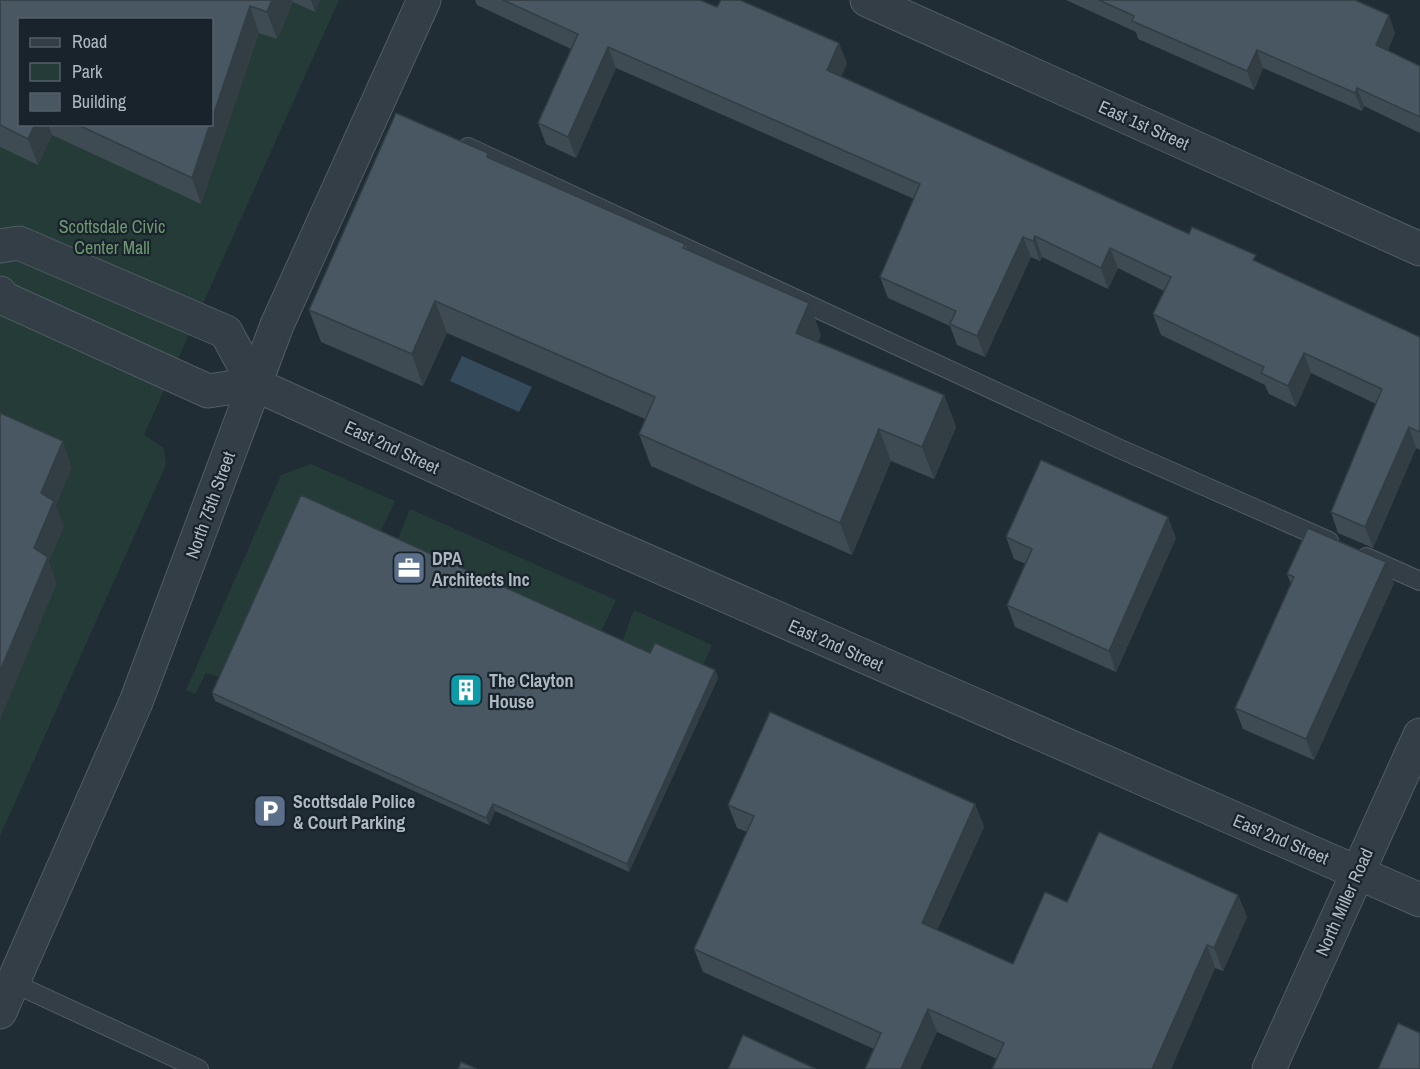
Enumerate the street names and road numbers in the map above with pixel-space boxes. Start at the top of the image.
street label: East 1st Street [1095,94,1193,156]
street label: East 2nd Street [341,414,443,480]
street label: North 75th Street [179,448,241,562]
street label: East 2nd Street [784,613,888,677]
street label: East 2nd Street [1229,808,1333,870]
street label: North Miller Road [1309,844,1379,960]

